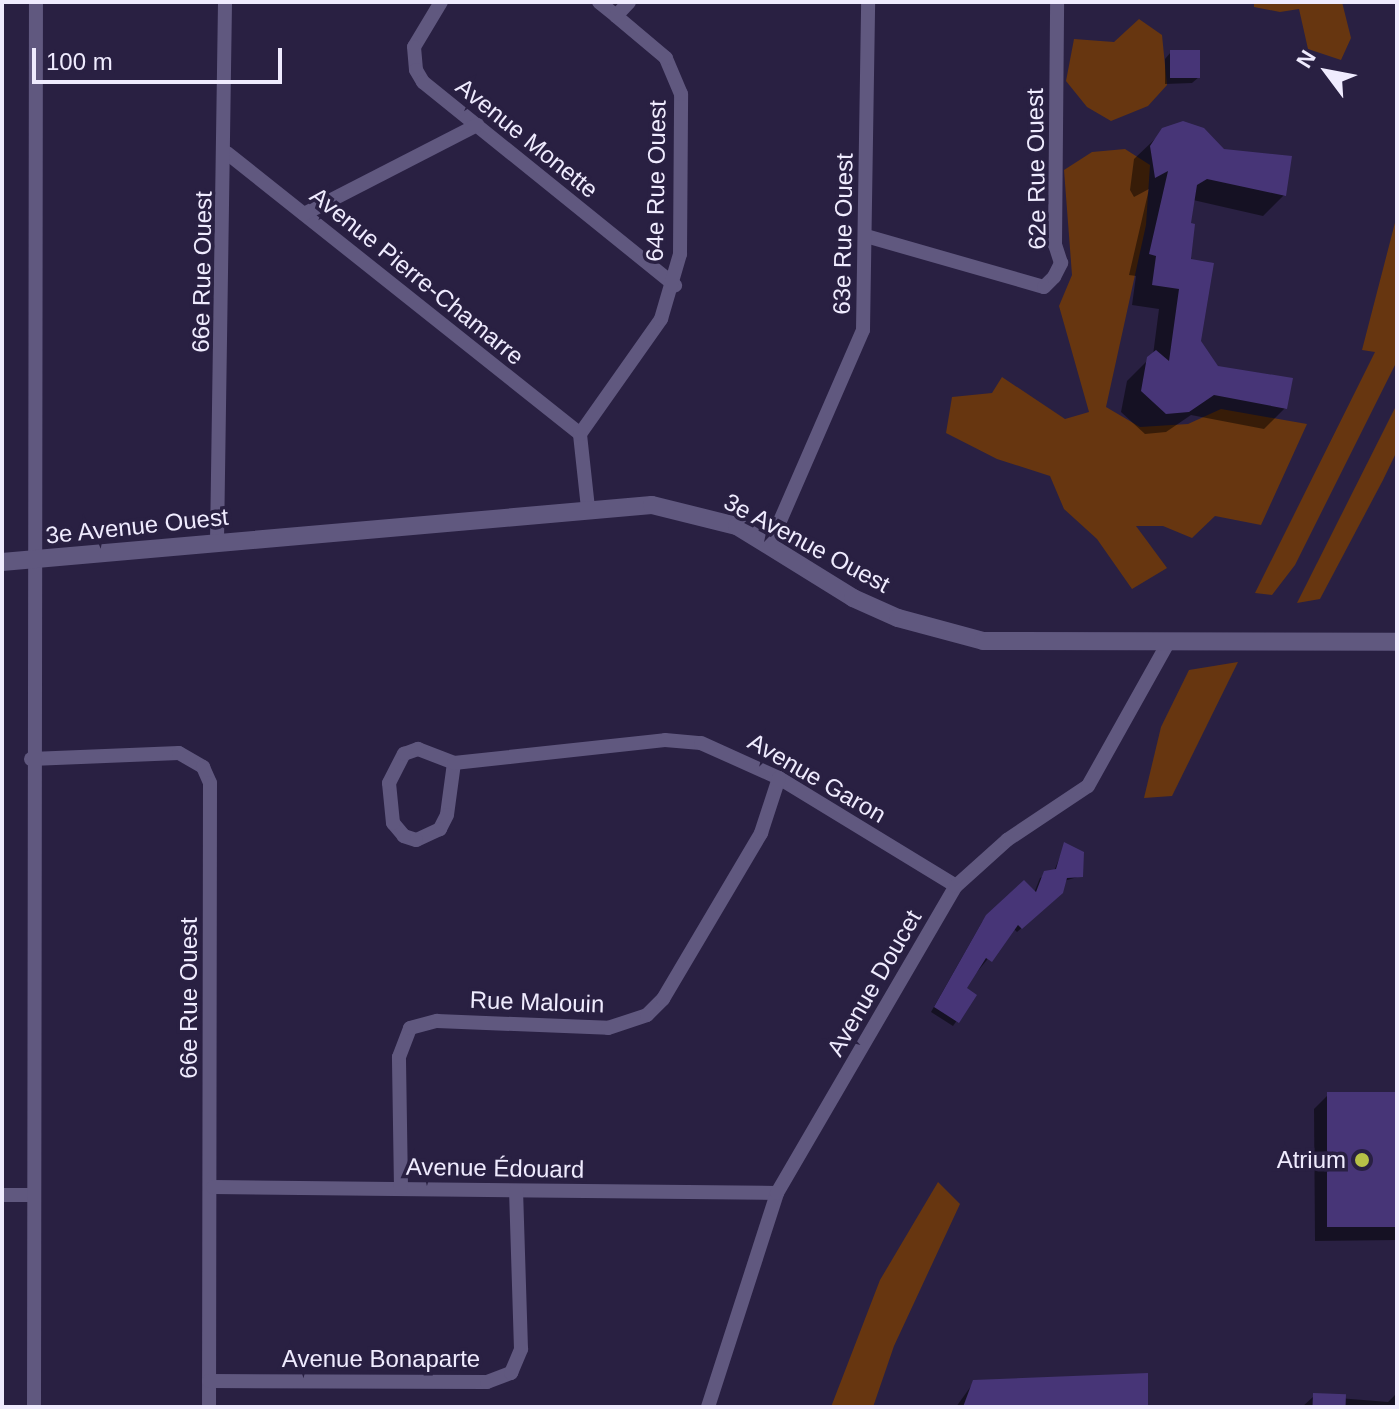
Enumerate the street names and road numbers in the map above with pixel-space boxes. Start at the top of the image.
street label: Avenue Monette [450,72,604,204]
street label: 62e Rue Ouest [1020,88,1052,250]
street label: 64e Rue Ouest [640,100,672,262]
street label: 63e Rue Ouest [827,153,859,315]
street label: Avenue Pierre-Chamarre [304,181,530,371]
street label: 66e Rue Ouest [186,191,218,353]
street label: 3e Avenue Ouest [719,487,895,599]
street label: 3e Avenue Ouest [43,502,231,550]
street label: Avenue Garon [743,727,891,829]
street label: Avenue Doucet [821,905,927,1061]
street label: 66e Rue Ouest [175,917,203,1079]
street label: Rue Malouin [469,985,605,1019]
street label: Avenue Édouard [406,1152,584,1184]
street label: Avenue Bonaparte [282,1345,480,1373]

